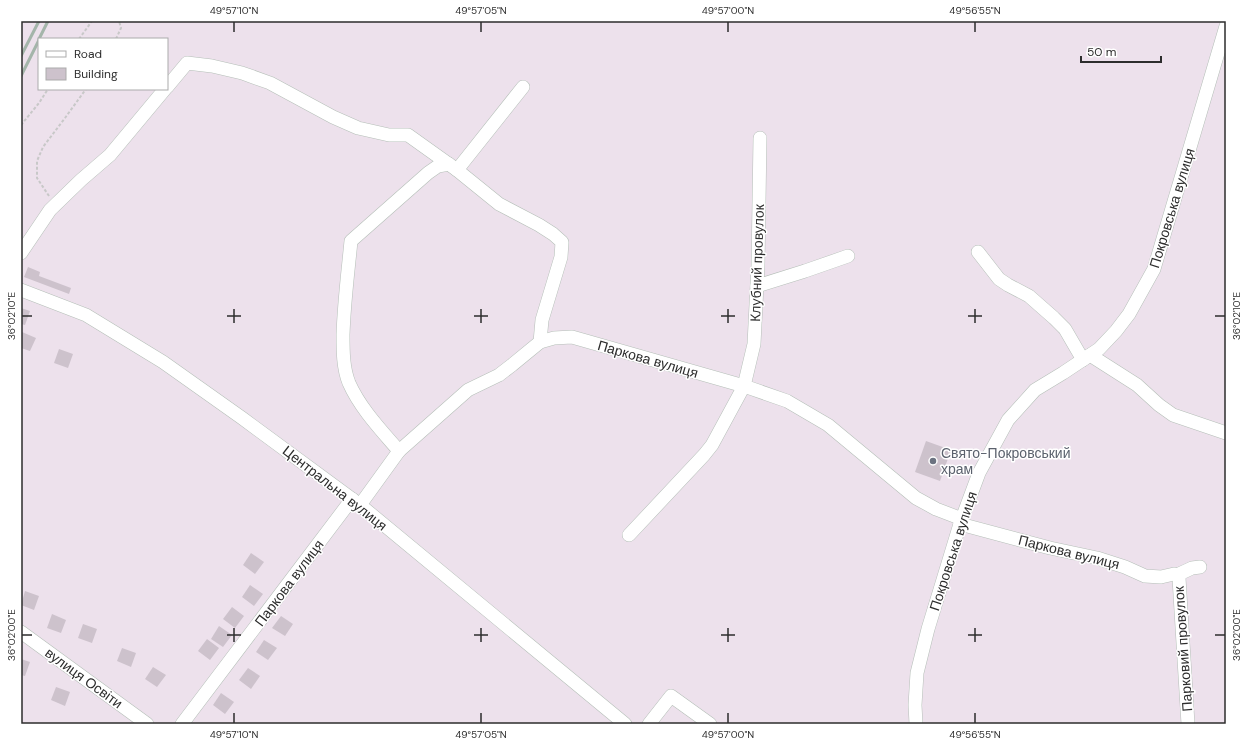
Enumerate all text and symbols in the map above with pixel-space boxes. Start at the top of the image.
text: 49°57'10"N [210,4,258,17]
text: 49°57'05"N [455,4,507,17]
text: 49°57'00"N [702,4,754,17]
text: 49°56'55"N [949,4,1001,17]
legend [38,38,168,90]
scale bar [1081,38,1161,64]
text: 50 m [1087,44,1116,60]
text: Road [74,46,102,62]
text: Building [74,66,118,82]
street label: Покровська вулиця [1145,146,1199,270]
street label: Клубний провулок [746,203,768,322]
text: 36°02'10"E [5,292,18,340]
text: 36°02'10"E [1230,292,1243,340]
street label: Паркова вулиця [596,336,700,382]
street label: Центральна вулиця [279,442,391,534]
place label: Свято-Покровський храм [941,444,1070,478]
marker: Свято-Покровський храм [928,456,938,466]
street label: Покровська вулиця [925,489,981,613]
street label: Паркова вулиця [1016,531,1122,573]
street label: Паркова вулиця [251,536,327,630]
street label: Парковий провулок [1170,585,1196,712]
text: 36°02'00"E [5,609,18,661]
text: 36°02'00"E [1230,609,1243,661]
street label: вулиця Освіти [42,644,126,712]
text: 49°57'10"N [210,728,258,741]
text: 49°57'05"N [455,728,507,741]
text: 49°57'00"N [702,728,754,741]
text: 49°56'55"N [949,728,1001,741]

